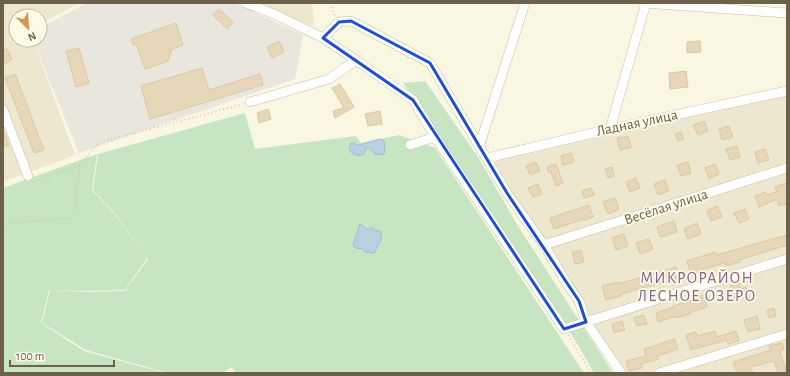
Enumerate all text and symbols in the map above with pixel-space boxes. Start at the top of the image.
north arrow [8,8,48,48]
text: N [26,30,38,43]
street label: Ладная улица [595,107,679,139]
street label: Весёлая улица [622,186,710,228]
district label: МИКРОРАЙОН ЛЕСНОЕ ОЗЕРО [638,269,756,304]
scale bar [10,342,114,368]
text: 100 m [16,350,44,362]

